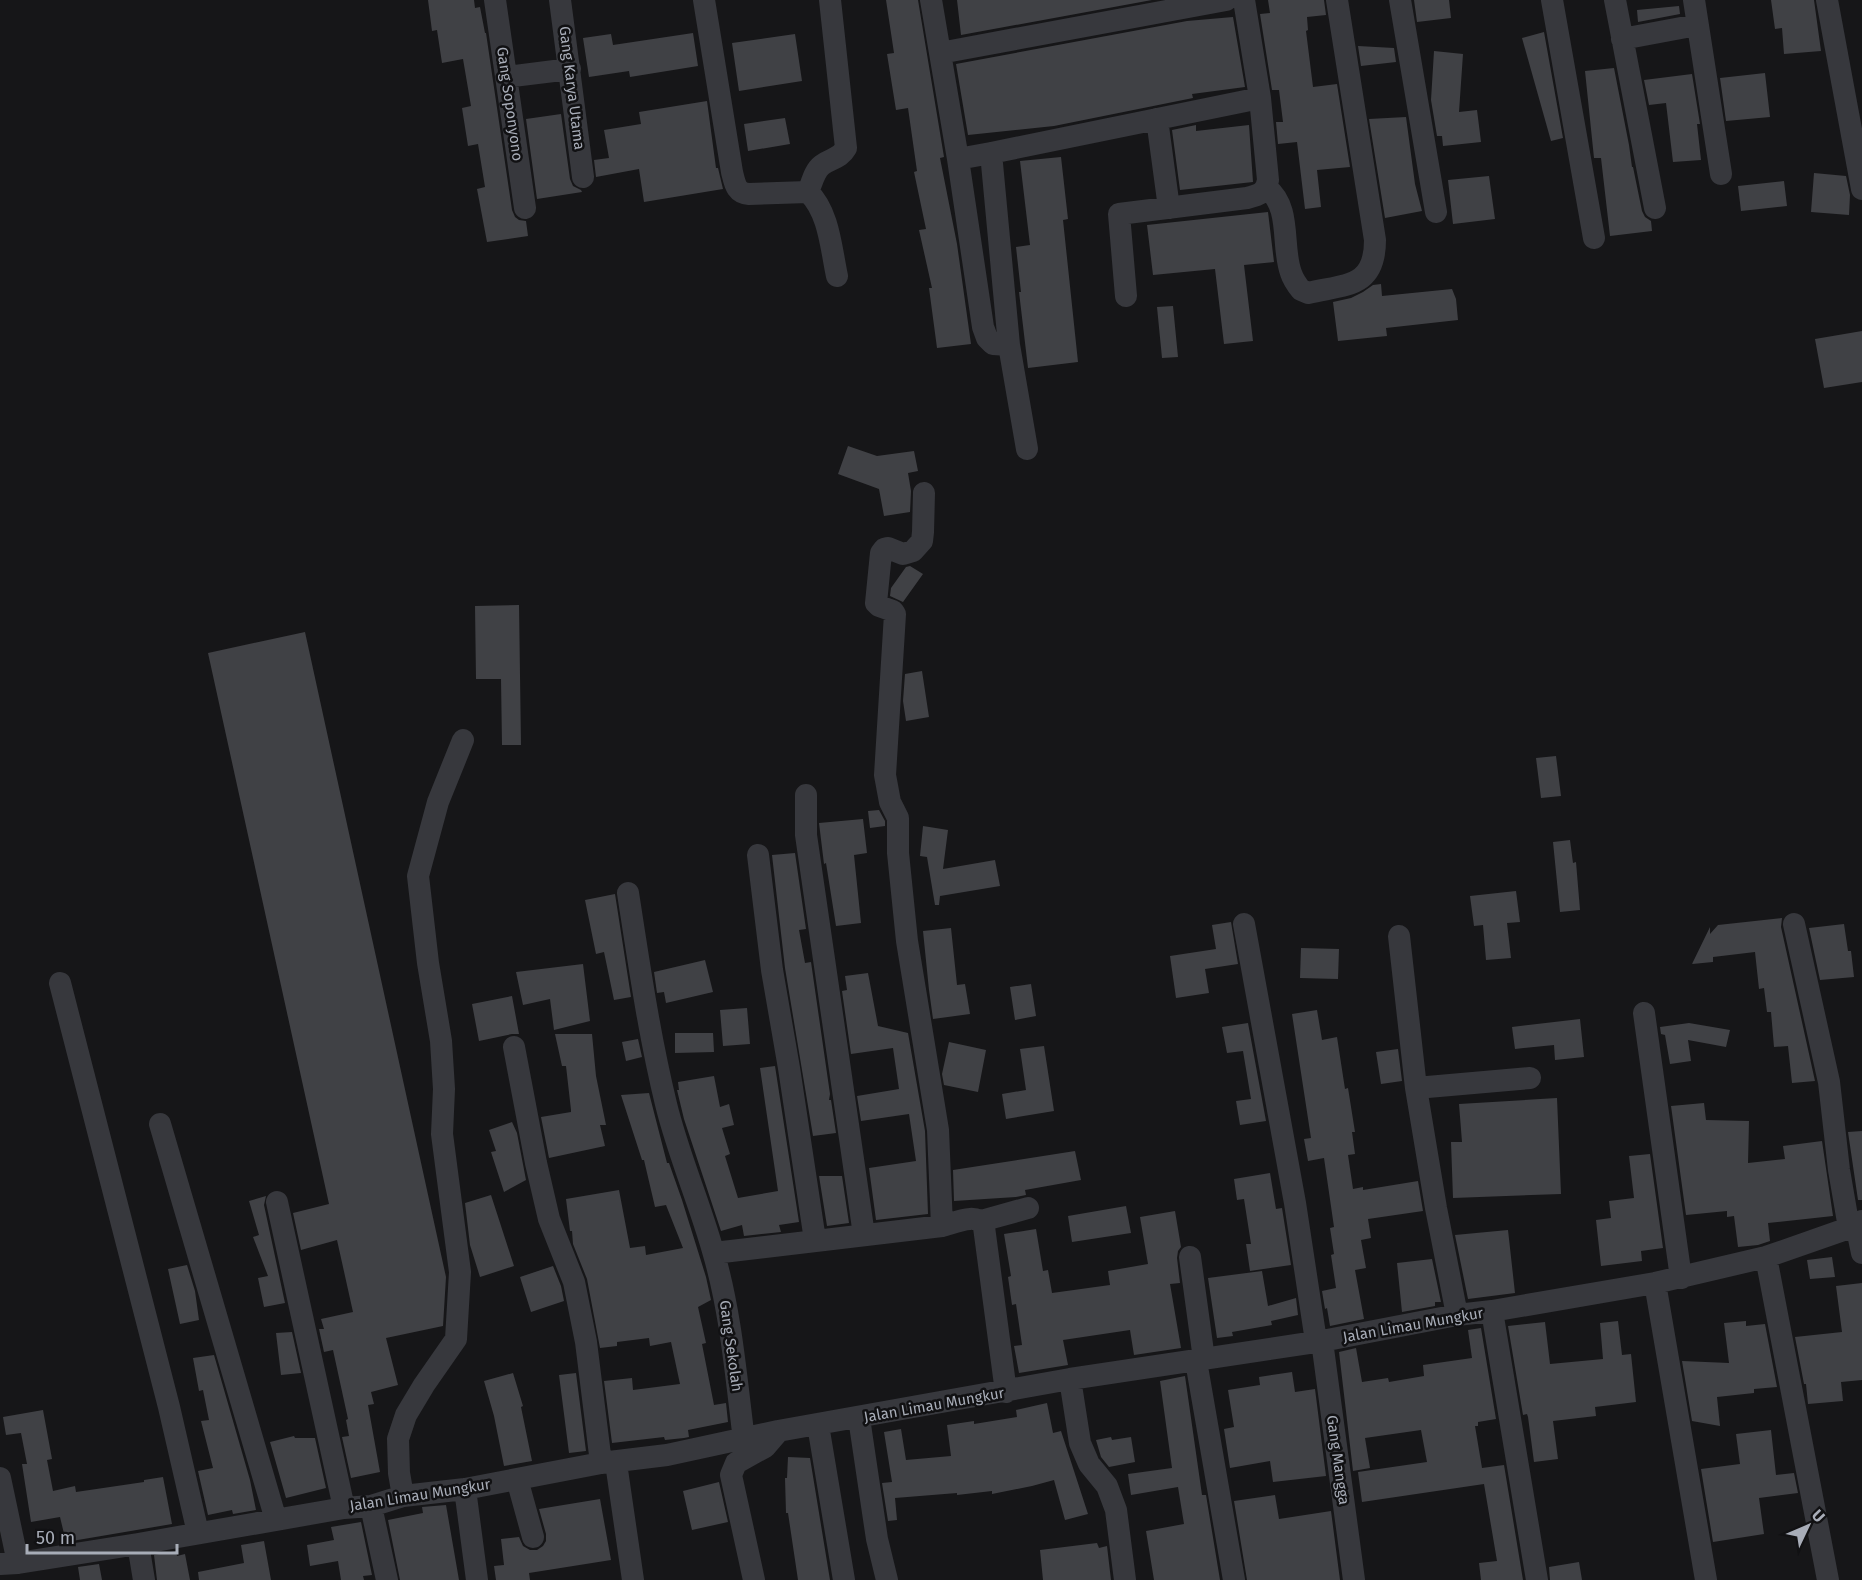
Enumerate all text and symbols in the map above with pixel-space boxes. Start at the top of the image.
street label: Gang Karya Utama [555,25,589,151]
street label: Gang Soponyono [493,46,527,162]
street label: Gang Sekolah [716,1299,746,1393]
street label: Jalan Limau Mungkur [1341,1304,1485,1346]
street label: Jalan Limau Mungkur [862,1384,1006,1426]
street label: Gang Mangga [1323,1414,1353,1506]
street label: Jalan Limau Mungkur [348,1475,492,1515]
north arrow [1778,1496,1838,1556]
text: U [1808,1506,1829,1526]
scale bar [27,1517,177,1555]
text: 50 m [36,1527,75,1549]

